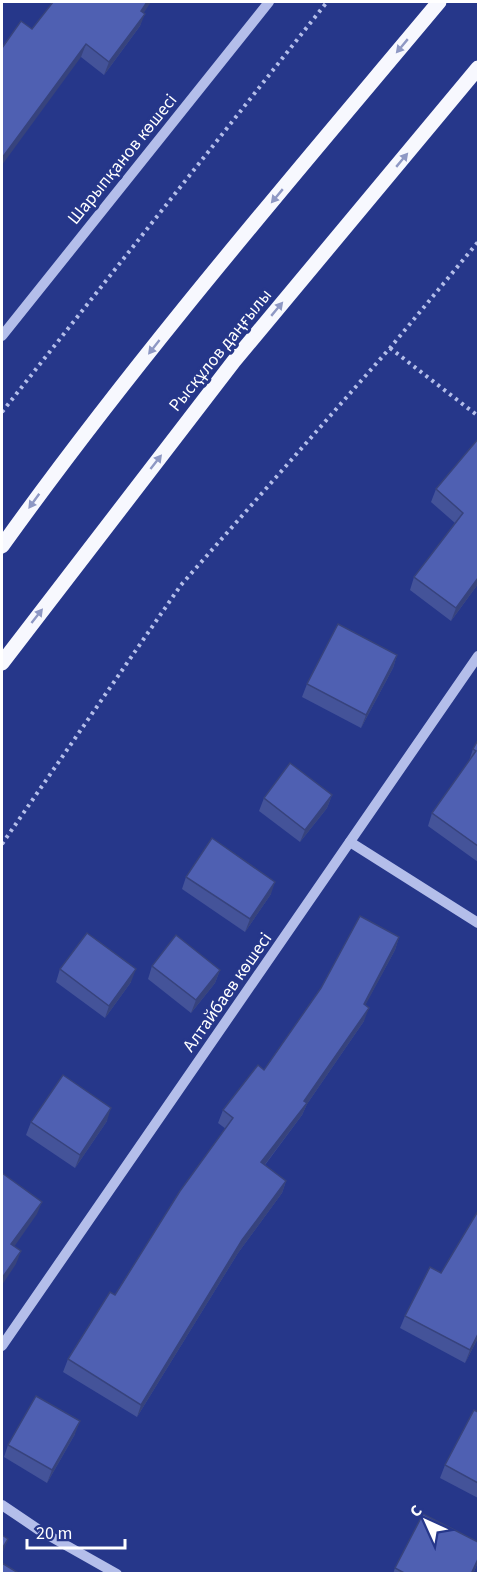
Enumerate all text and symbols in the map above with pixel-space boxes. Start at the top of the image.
one-way arrow [396,38,409,53]
street label: Шарыпқанов көшесі [62,89,183,230]
one-way arrow [395,153,408,168]
one-way arrow [271,188,284,203]
street label: Рысқұлов даңғылы [163,284,278,417]
one-way arrow [270,302,283,317]
one-way arrow [147,339,160,355]
one-way arrow [149,454,162,470]
one-way arrow [28,492,40,508]
one-way arrow [30,609,42,624]
street label: Алтайбаев көшесі [177,928,278,1057]
north arrow [396,1491,456,1551]
text: С [405,1500,427,1522]
scale bar [27,1512,124,1550]
text: 20 m [36,1521,72,1546]

